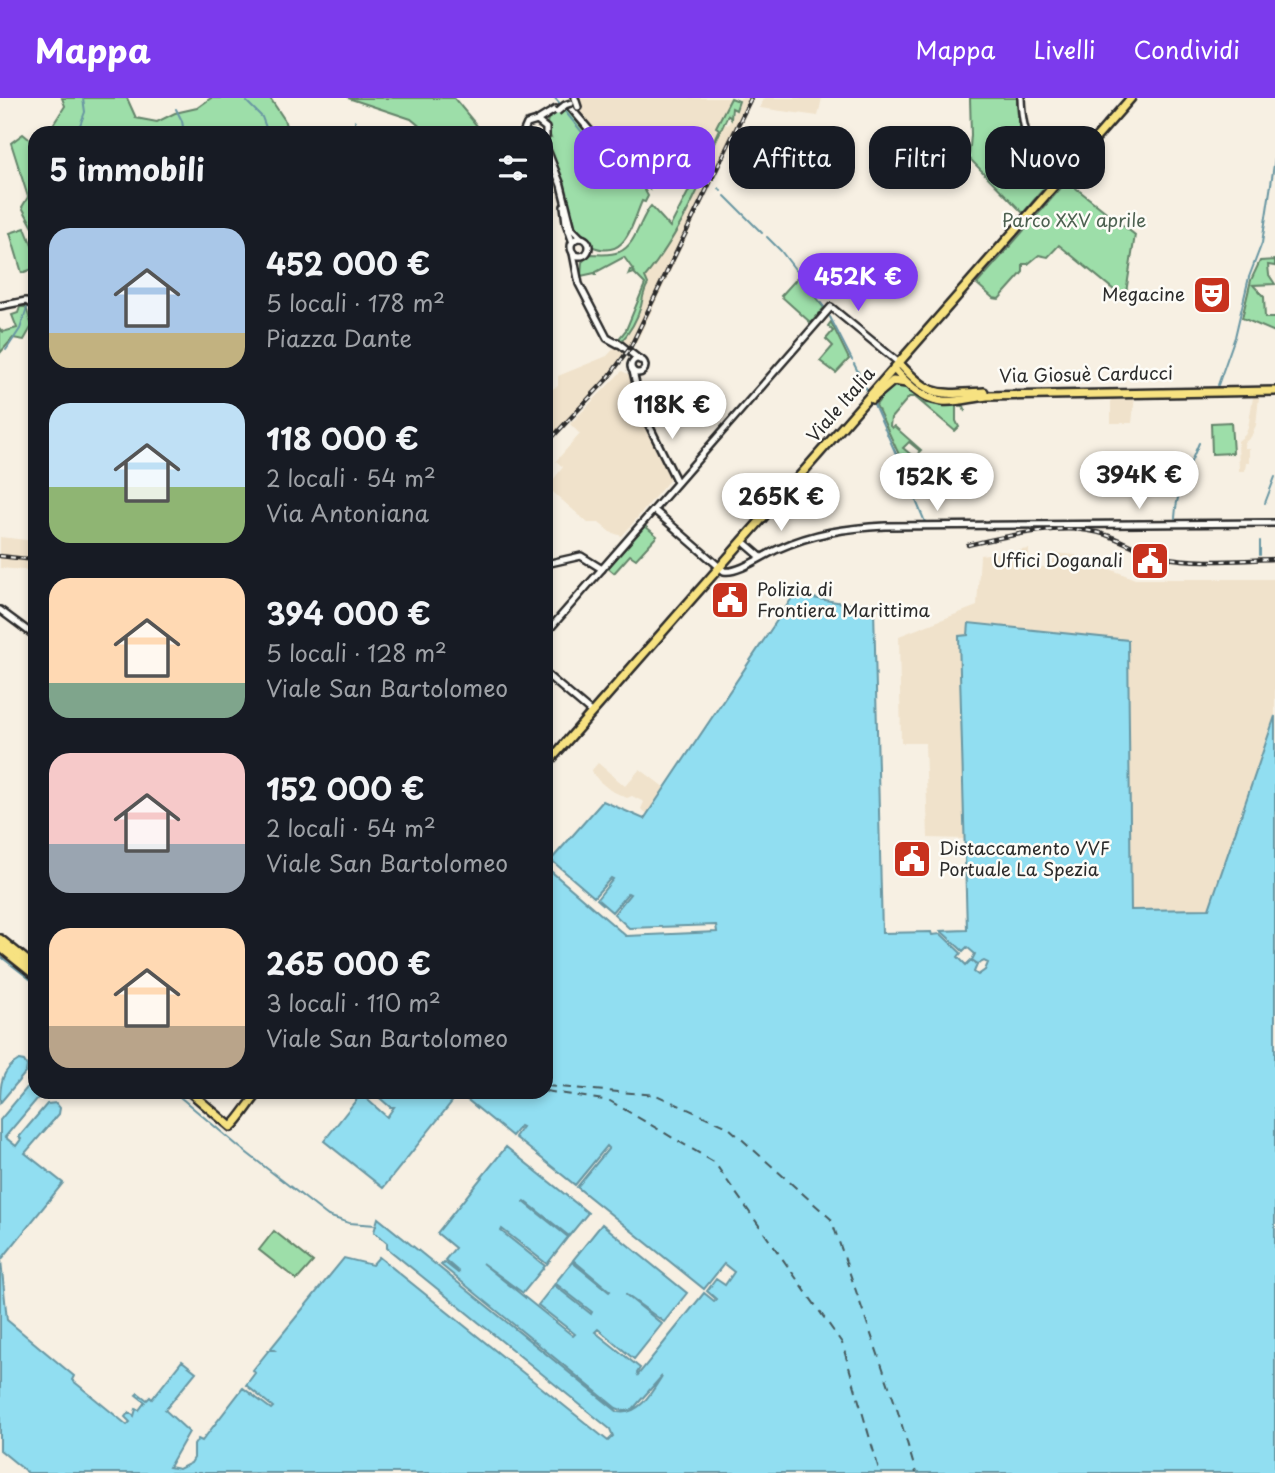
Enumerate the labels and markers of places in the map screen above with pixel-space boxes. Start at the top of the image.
pin: 452K € [801,254,915,313]
theatre icon: Megacine [1191,274,1233,316]
place label: Megacine [1102,280,1185,307]
pin: 118K € [615,382,729,441]
pin: 394K € [1082,452,1196,511]
pin: 152K € [880,454,994,513]
pin: 265K € [724,474,838,533]
public building icon: Uffici Doganali [1129,540,1171,582]
place label: Uffici Doganali [992,546,1123,573]
place label: Polizia di Frontiera Marittima [757,575,931,623]
public building icon: Polizia di Frontiera Marittima [709,579,751,621]
place label: Distaccamento VVF Portuale La Spezia [939,834,1110,882]
public building icon: Distaccamento VVF Portuale La Spezia [891,838,933,880]

